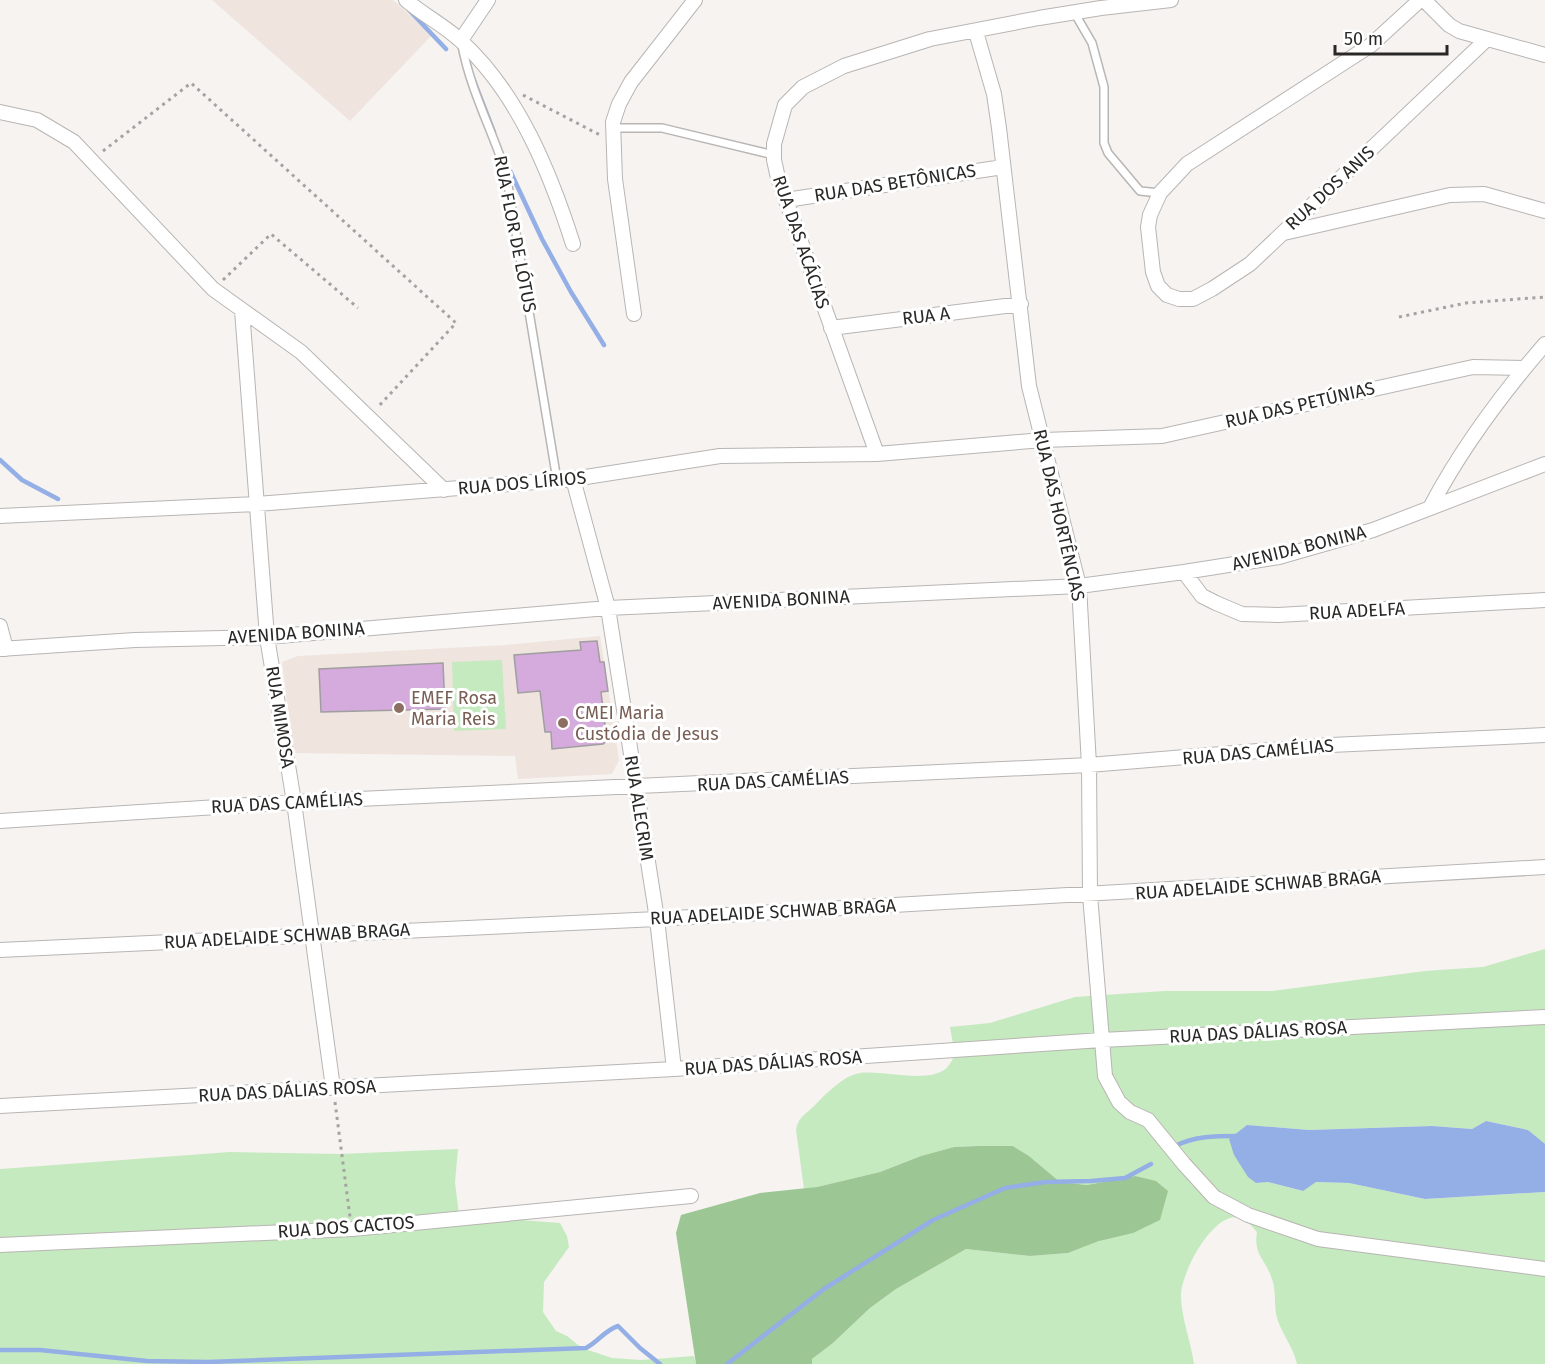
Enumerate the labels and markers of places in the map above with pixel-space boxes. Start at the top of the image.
place label: EMEF Rosa Maria Reis [411,687,497,730]
marker: EMEF Rosa Maria Reis [392,701,406,715]
place label: CMEI Maria Custódia de Jesus [575,702,719,745]
marker: CMEI Maria Custódia de Jesus [556,716,570,730]

